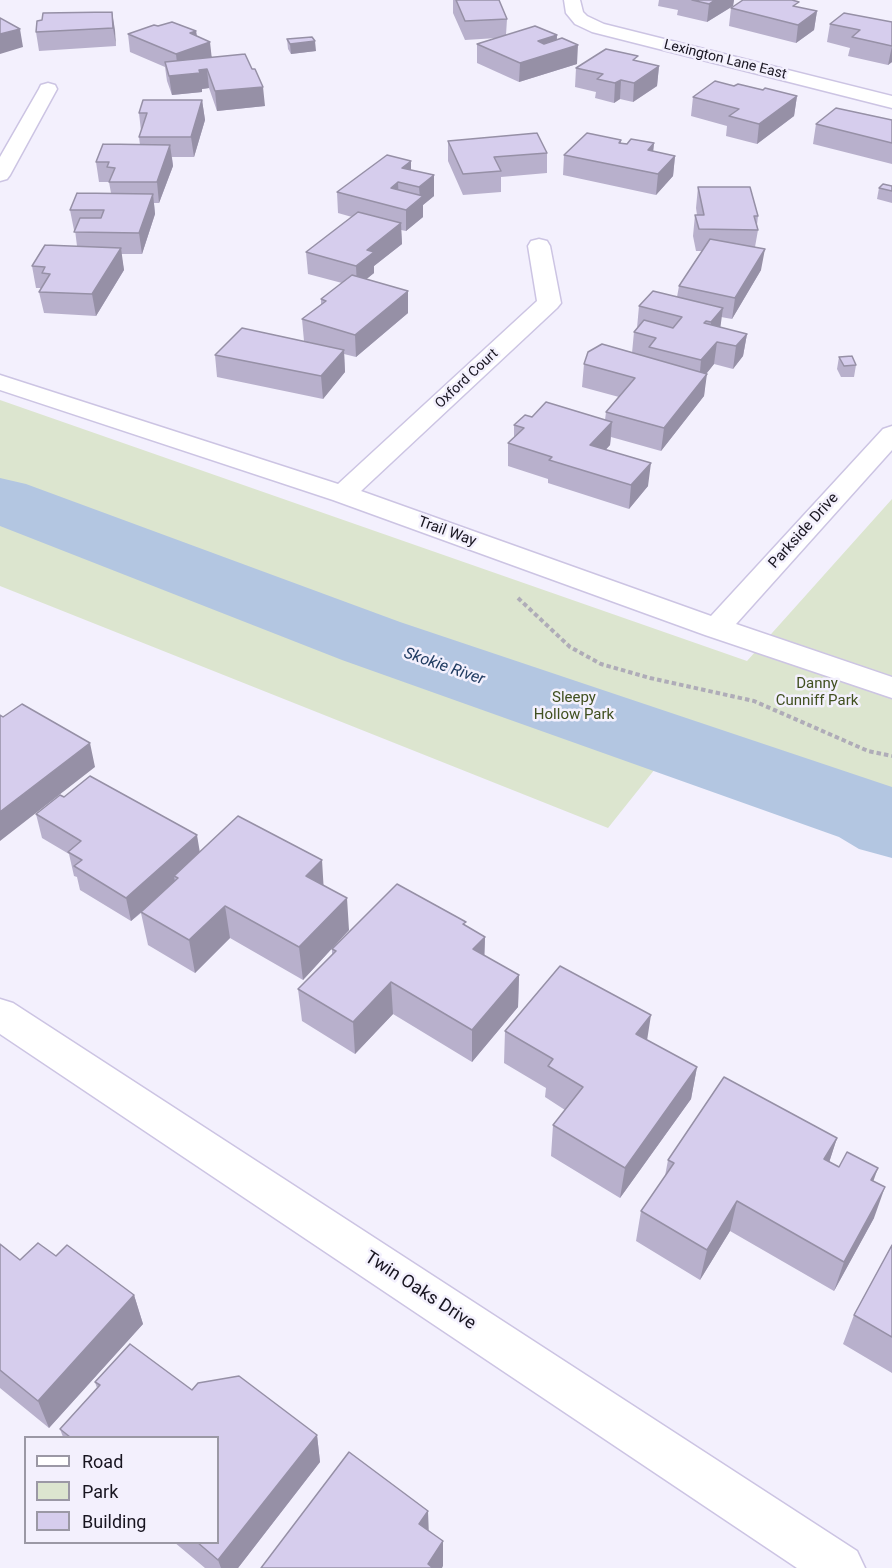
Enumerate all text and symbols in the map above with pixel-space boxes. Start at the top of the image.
street label: Lexington Lane East [662,37,788,83]
street label: Oxford Court [432,346,502,412]
street label: Parkside Drive [765,490,843,572]
street label: Trail Way [415,513,479,551]
water label: Skokie River [401,644,487,690]
park label: Danny Cunniff Park [776,675,858,710]
park label: Sleepy Hollow Park [534,689,614,724]
street label: Twin Oaks Drive [360,1247,480,1335]
legend [24,1436,219,1544]
text: Road [82,1451,123,1472]
text: Park [82,1481,118,1502]
text: Building [82,1511,146,1532]

